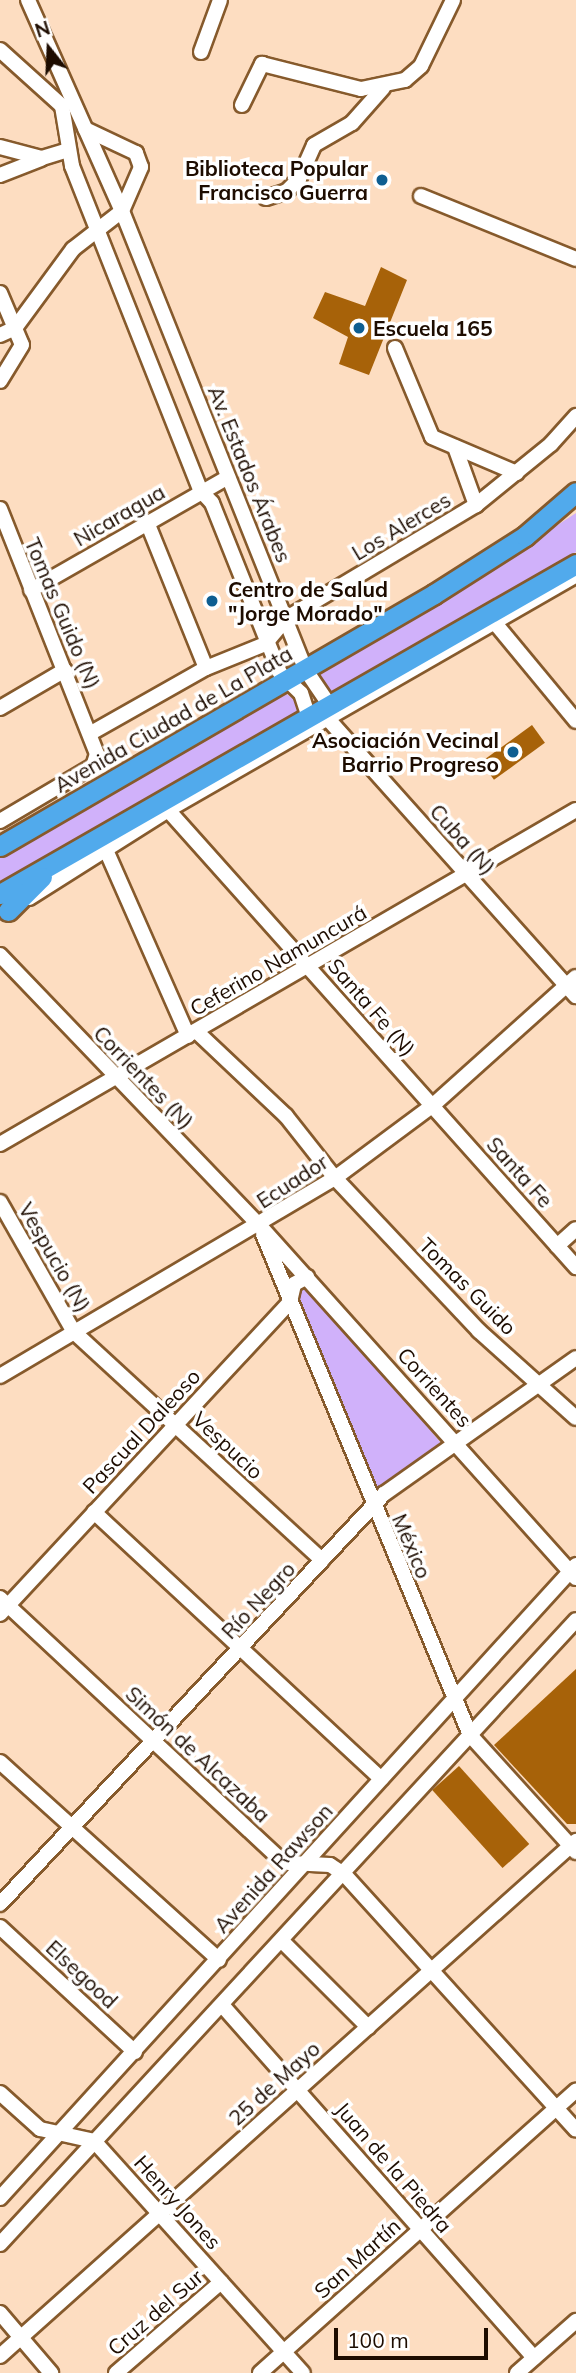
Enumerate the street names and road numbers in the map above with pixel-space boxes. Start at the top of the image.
street label: Av. Estados Árabes [203,382,297,566]
street label: Nicaragua [69,479,169,551]
street label: Los Alerces [347,487,455,565]
street label: Tomas Guido (N) [20,534,106,692]
street label: Avenida Ciudad de La Plata [50,641,296,797]
street label: Cuba (N) [425,799,501,879]
street label: Ceferino Namuncurá [185,899,371,1021]
street label: Santa Fe (N) [323,953,421,1061]
street label: Corrientes (N) [89,1020,199,1134]
street label: Santa Fe [482,1132,558,1212]
street label: Ecuador [252,1149,332,1213]
street label: Vespucio (N) [14,1198,96,1316]
street label: Tomas Guido [414,1232,522,1340]
street label: Corrientes [393,1342,477,1432]
street label: Pascual Daleoso [77,1364,205,1498]
street label: Vespucio [187,1406,269,1484]
street label: México [387,1510,437,1582]
street label: Río Negro [216,1556,300,1644]
street label: Simón de Alcazaba [121,1681,275,1827]
street label: Avenida Rawson [208,1798,338,1938]
street label: Elsegood [41,1935,123,2013]
street label: 25 de Mayo [223,2036,325,2130]
street label: Juan de la Piedra [330,2097,458,2237]
street label: Henry Jones [129,2150,227,2254]
street label: San Martín [309,2213,405,2303]
street label: Cruz del Sur [102,2264,208,2360]

